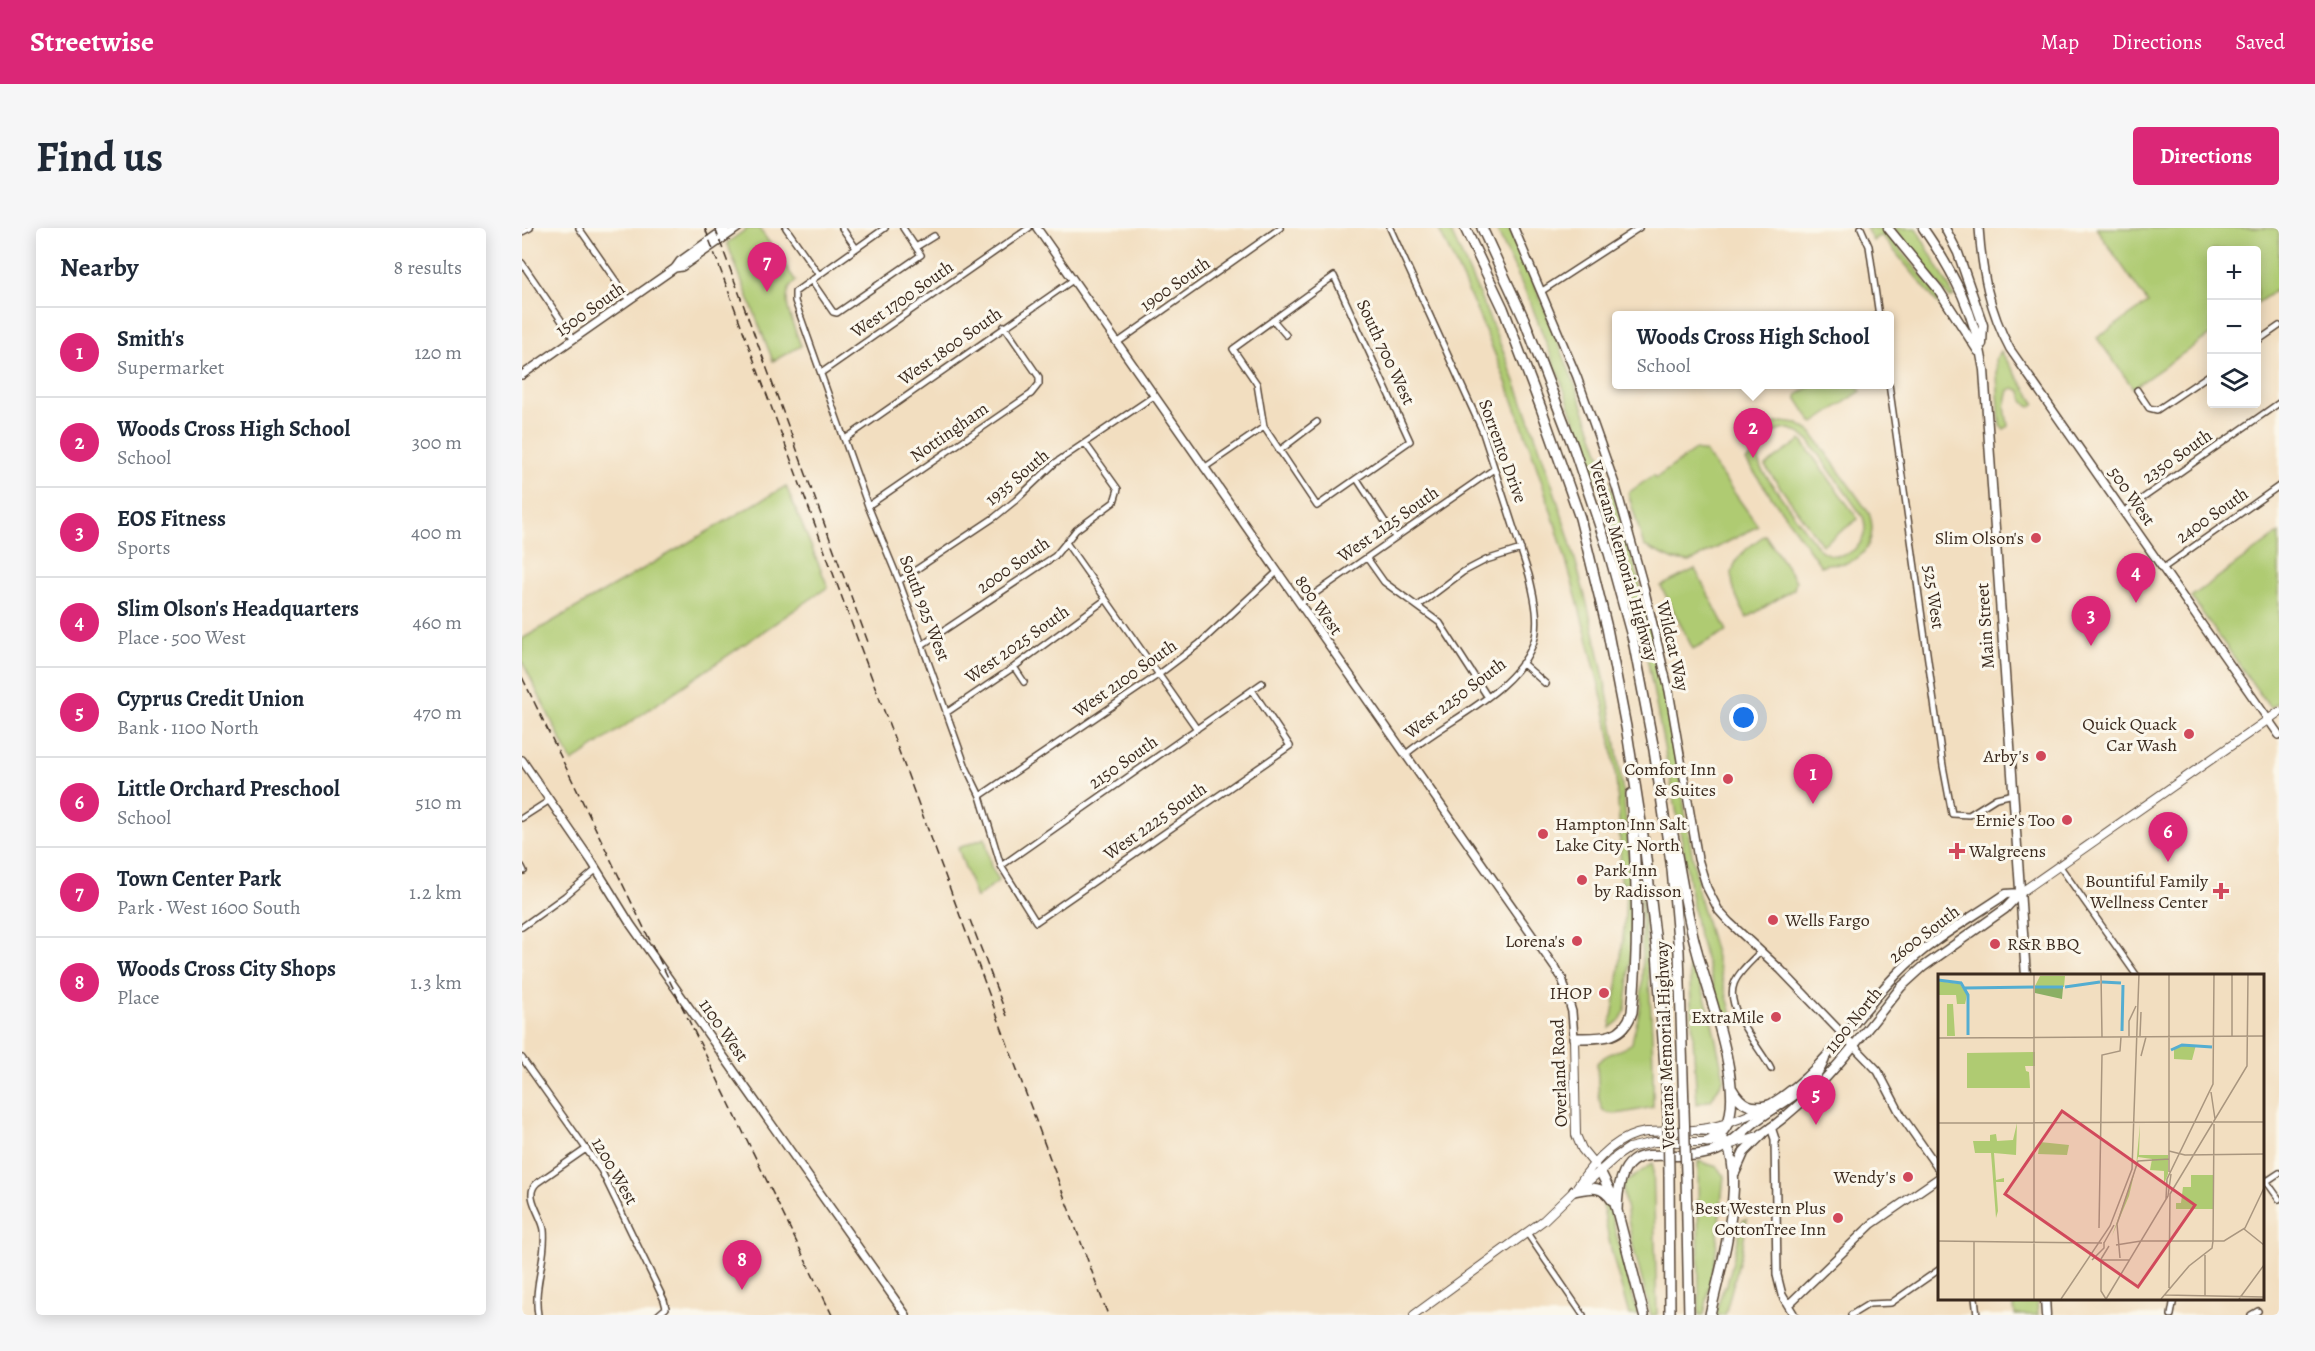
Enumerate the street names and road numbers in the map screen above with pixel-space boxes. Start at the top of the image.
street label: 1900 South [1135,251,1215,317]
street label: West 1700 South [845,254,958,344]
street label: 1500 South [550,276,630,342]
street label: South 700 West [1351,295,1421,409]
street label: West 1800 South [893,301,1007,391]
street label: Nottingham [905,396,993,468]
street label: Sorrento Drive [1473,396,1533,506]
street label: 2350 South [2137,423,2217,489]
street label: 1935 South [980,443,1054,511]
street label: Veterans Memorial Highway [1584,457,1664,665]
street label: 500 West [2103,462,2161,530]
street label: West 2125 South [1332,480,1444,568]
street label: 2400 South [2171,481,2253,549]
street label: 2000 South [972,531,1055,599]
street label: South 925 West [894,552,956,664]
street label: 525 West [1918,564,1950,631]
street label: 800 West [1290,570,1348,640]
street label: Main Street [1970,582,2000,670]
street label: Wildcat Way [1651,598,1695,694]
street label: West 2025 South [959,599,1074,689]
street label: West 2100 South [1068,633,1182,723]
street label: West 2250 South [1398,652,1511,745]
street label: 2150 South [1084,729,1163,794]
street label: West 2225 South [1098,776,1212,866]
street label: 2600 South [1884,899,1965,969]
street label: Veterans Memorial Highway [1649,940,1681,1150]
street label: 1100 North [1819,981,1887,1058]
street label: 1100 West [694,994,754,1066]
street label: Overland Road [1545,1018,1573,1128]
street label: 1200 West [586,1133,644,1209]

